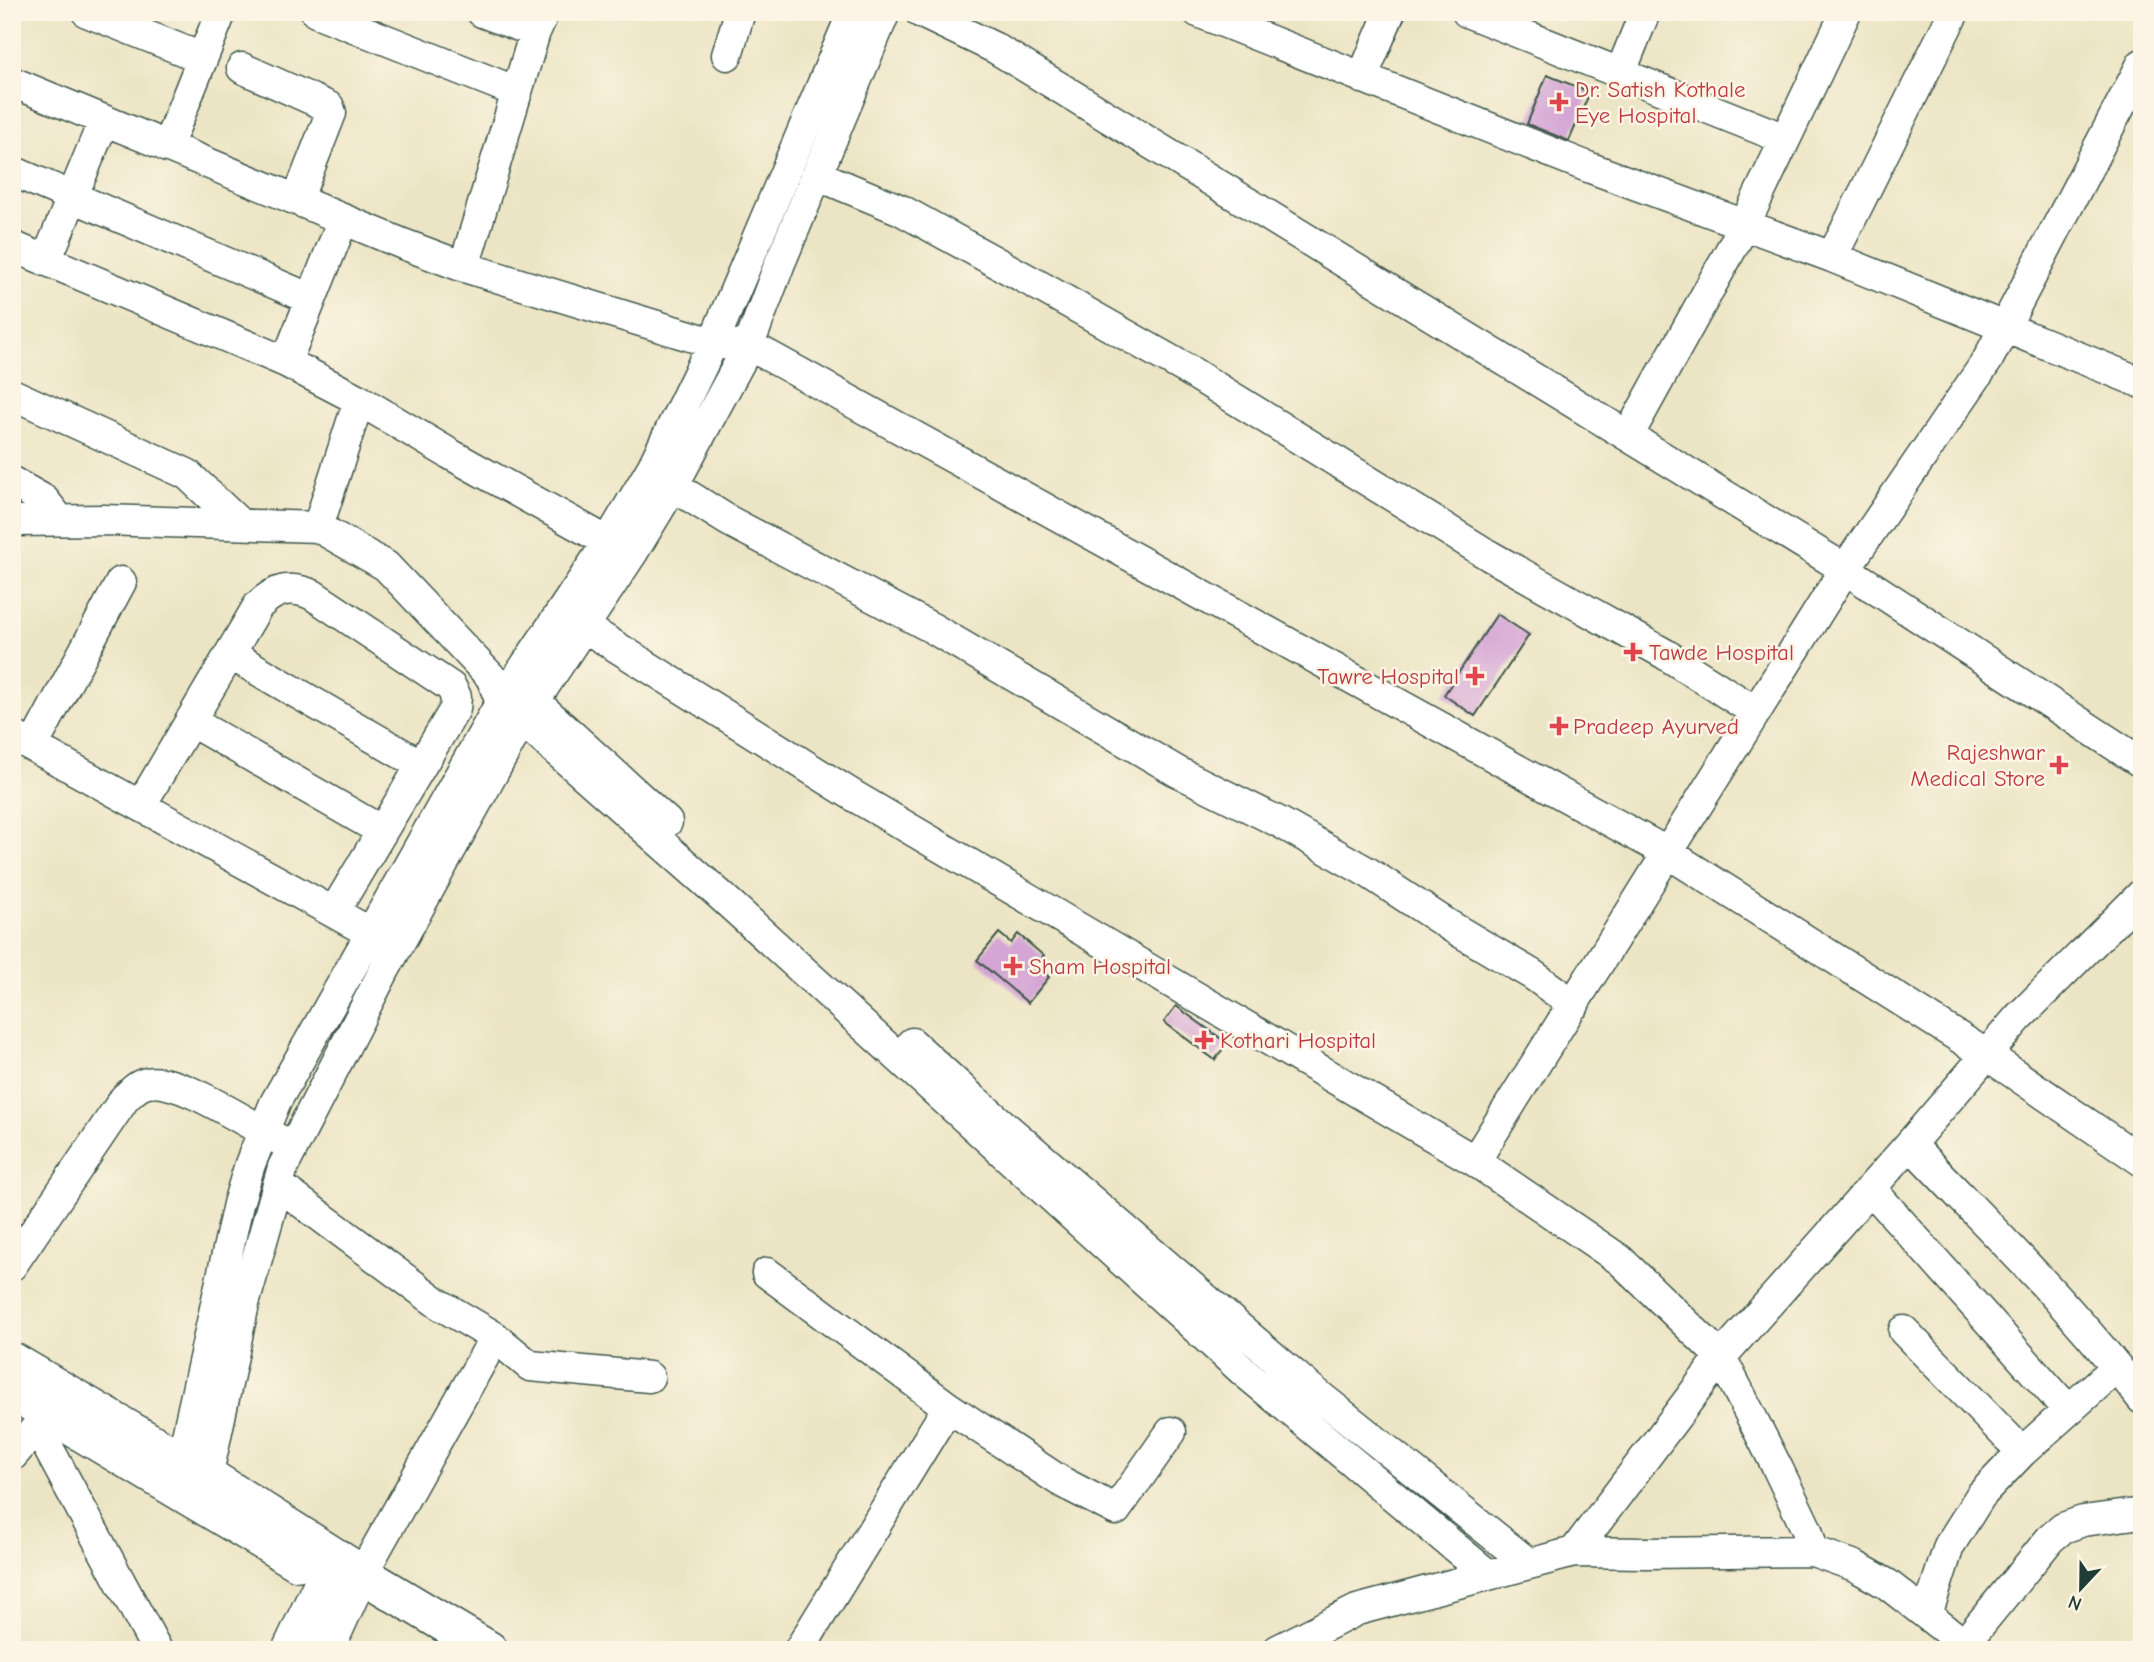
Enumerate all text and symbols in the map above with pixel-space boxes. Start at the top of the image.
place label: Dr. Satish Kothale Eye Hospital [1575,76,1746,129]
marker: Dr. Satish Kothale Eye Hospital [1549,92,1569,112]
place label: Tawde Hospital [1649,639,1794,666]
marker: Tawde Hospital [1623,642,1643,662]
place label: Tawre Hospital [1317,663,1459,690]
marker: Tawre Hospital [1465,666,1485,686]
place label: Pradeep Ayurved [1573,713,1739,740]
marker: Pradeep Ayurved [1551,718,1567,734]
place label: Rajeshwar Medical Store [1910,739,2046,792]
marker: Rajeshwar Medical Store [2051,757,2067,773]
place label: Sham Hospital [1029,953,1171,980]
marker: Sham Hospital [1003,956,1023,976]
place label: Kothari Hospital [1220,1027,1376,1054]
marker: Kothari Hospital [1194,1030,1214,1050]
north arrow [2046,1554,2116,1624]
text: N [2065,1590,2085,1615]

